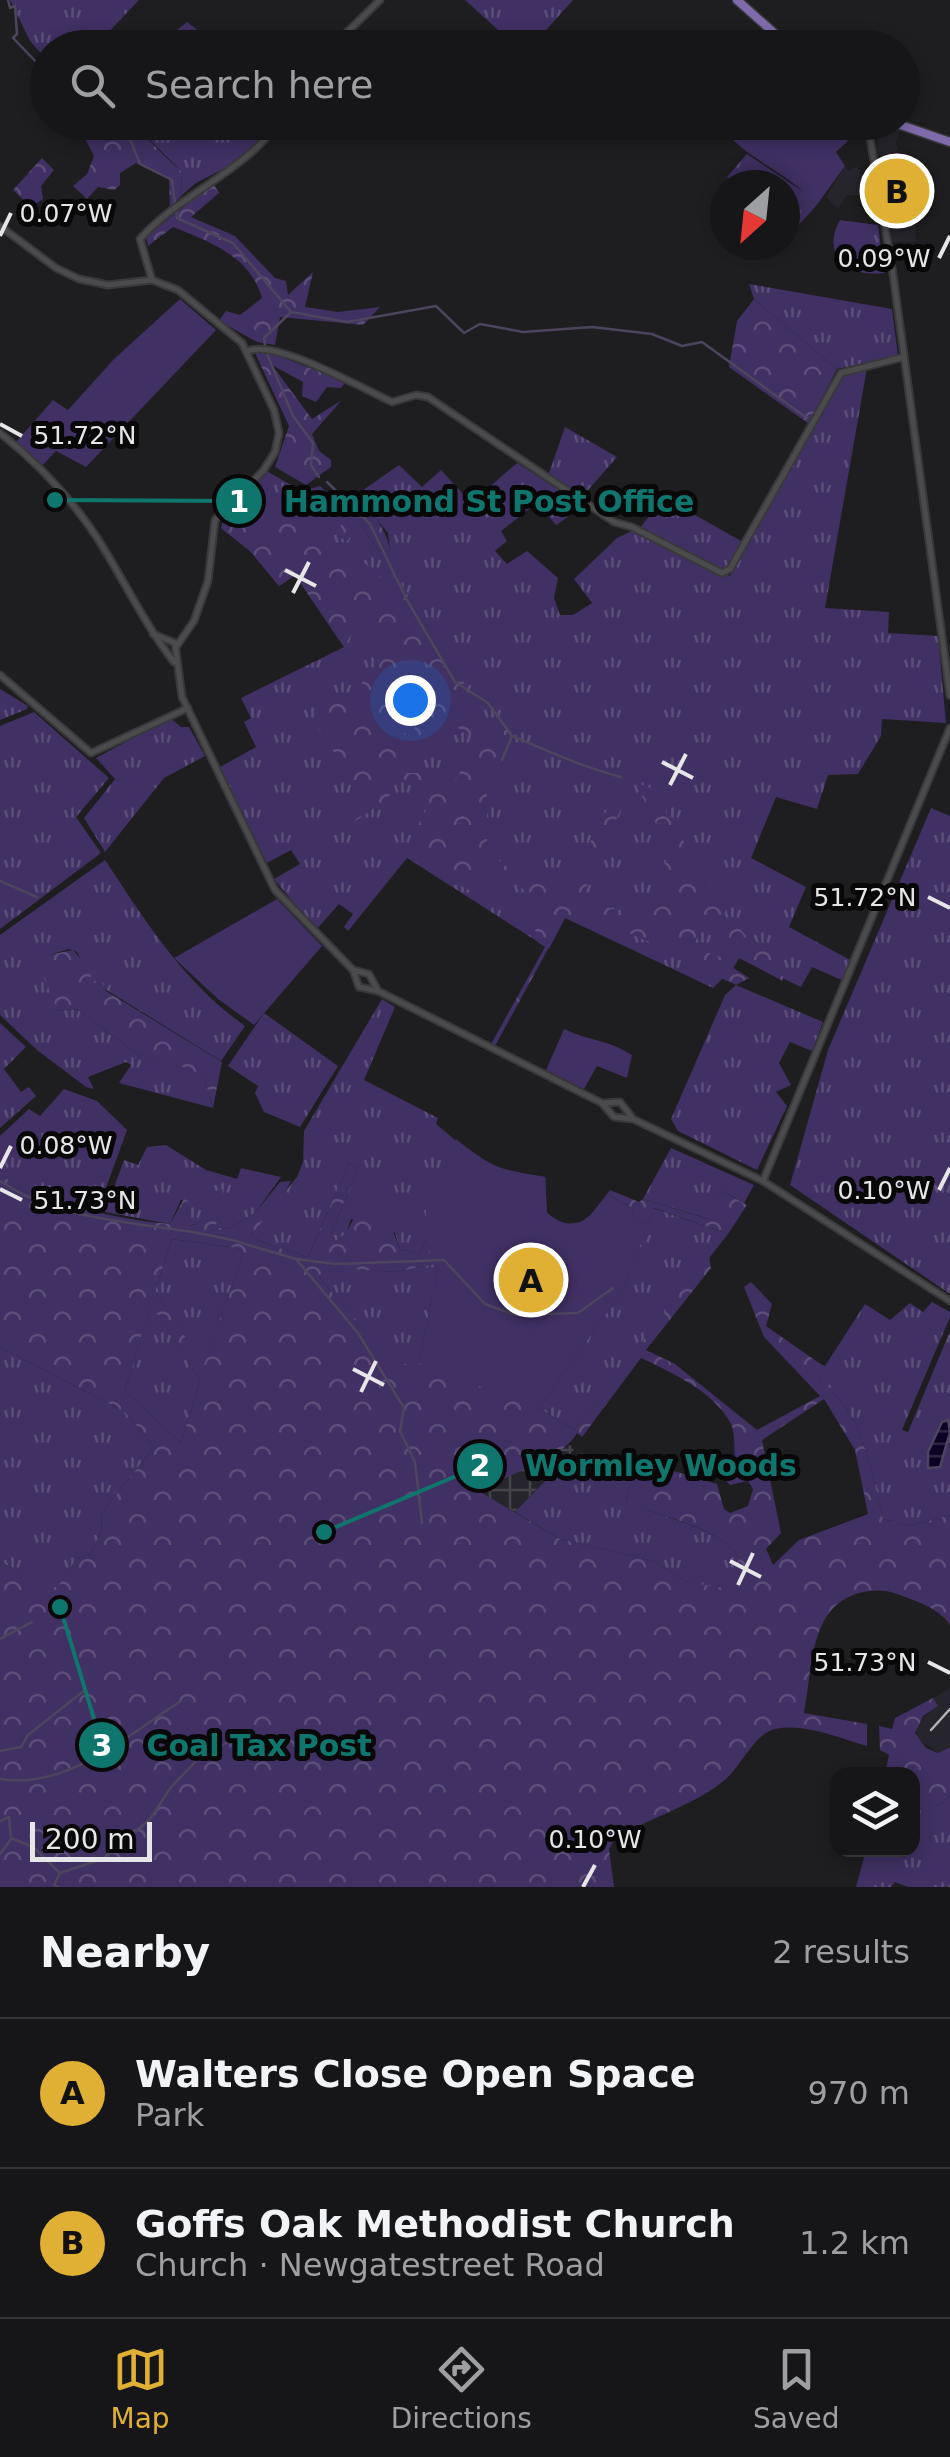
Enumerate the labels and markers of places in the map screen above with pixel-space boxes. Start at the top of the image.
pin: B [864,154,930,228]
callout: Hammond St Post Office [214,471,714,531]
pin: A [498,1242,564,1318]
callout: Wormley Woods [455,1436,817,1496]
callout: Coal Tax Post [77,1715,392,1775]

